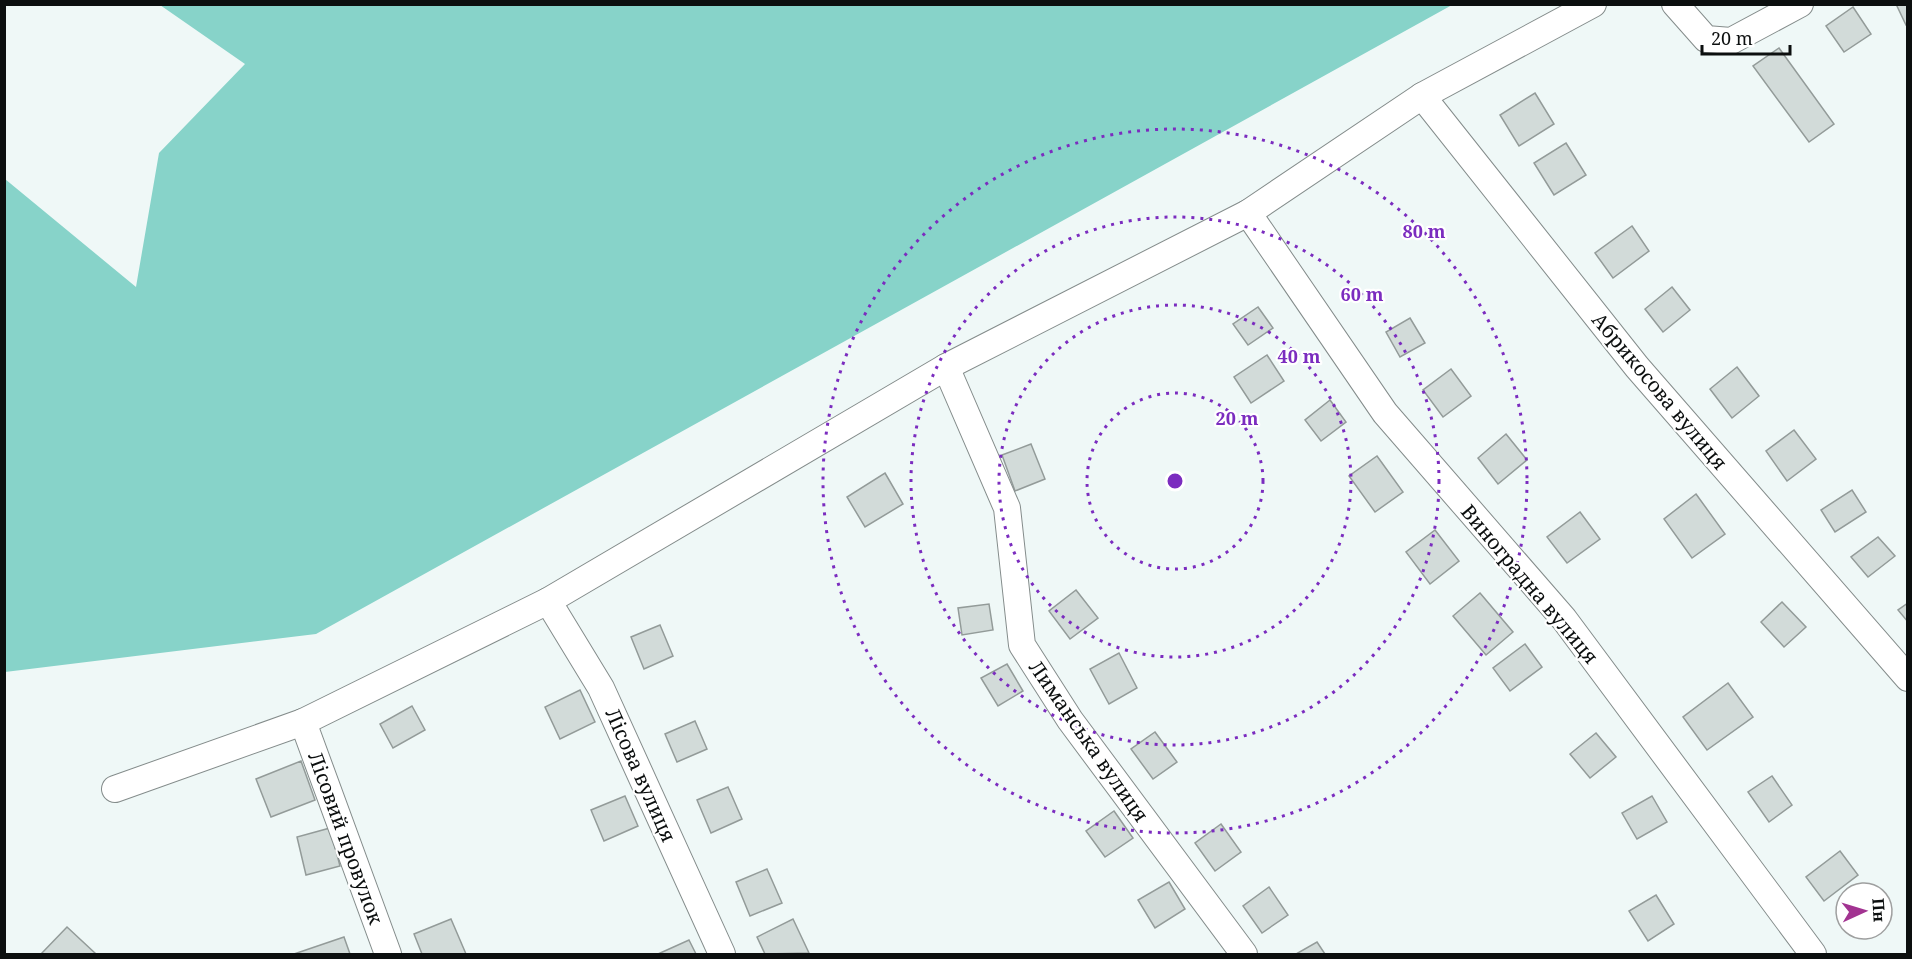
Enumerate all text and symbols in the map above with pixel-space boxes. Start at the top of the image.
scale bar [1702,18,1790,56]
text: 20 m [1711,26,1753,50]
text: 80 m [1403,219,1446,243]
text: 60 m [1341,282,1384,306]
street label: Абрикосова вулиця [1586,307,1734,475]
text: 40 m [1278,344,1321,368]
text: 20 m [1216,406,1259,430]
centre of rings [1165,471,1185,491]
street label: Виноградна вулиця [1455,499,1605,669]
street label: Лиманська вулиця [1023,655,1155,827]
street label: Лісова вулиця [600,704,682,846]
street label: Лісовий провулок [302,748,390,928]
north arrow [1834,881,1894,941]
text: Пн [1867,897,1891,923]

